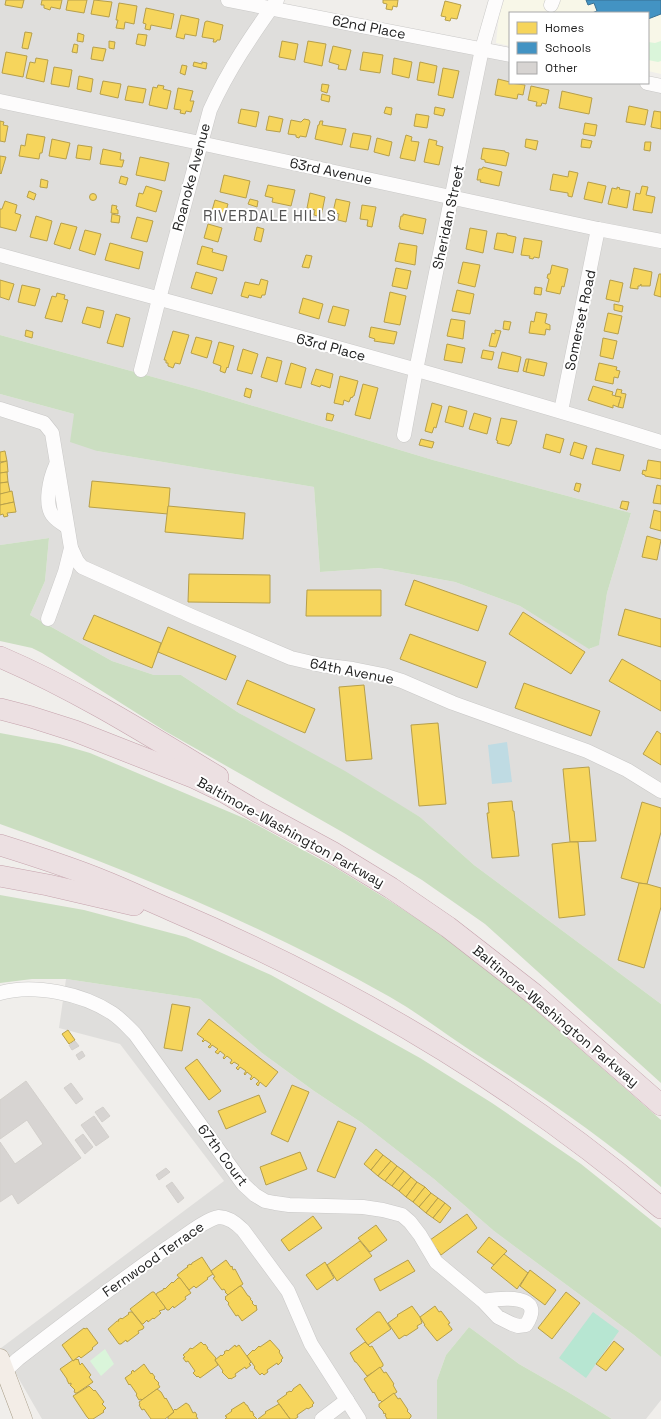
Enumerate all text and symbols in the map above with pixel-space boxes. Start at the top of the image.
street label: 62nd Place [331,11,407,43]
legend [509,12,649,84]
text: Homes [545,20,584,36]
text: Schools [545,40,591,56]
text: Other [545,60,578,76]
street label: Roanoke Avenue [168,121,214,233]
street label: 63rd Avenue [288,153,374,189]
street label: Sheridan Street [428,163,468,271]
district label: RIVERDALE HILLS [203,206,337,225]
street label: Somerset Road [561,268,599,372]
street label: 63rd Place [294,329,368,365]
street label: 64th Avenue [308,654,396,688]
street label: Baltimore-Washington Parkway [194,773,388,891]
street label: Baltimore-Washington Parkway [469,941,643,1091]
street label: 67th Court [194,1121,252,1189]
street label: Fernwood Terrace [99,1217,207,1301]

